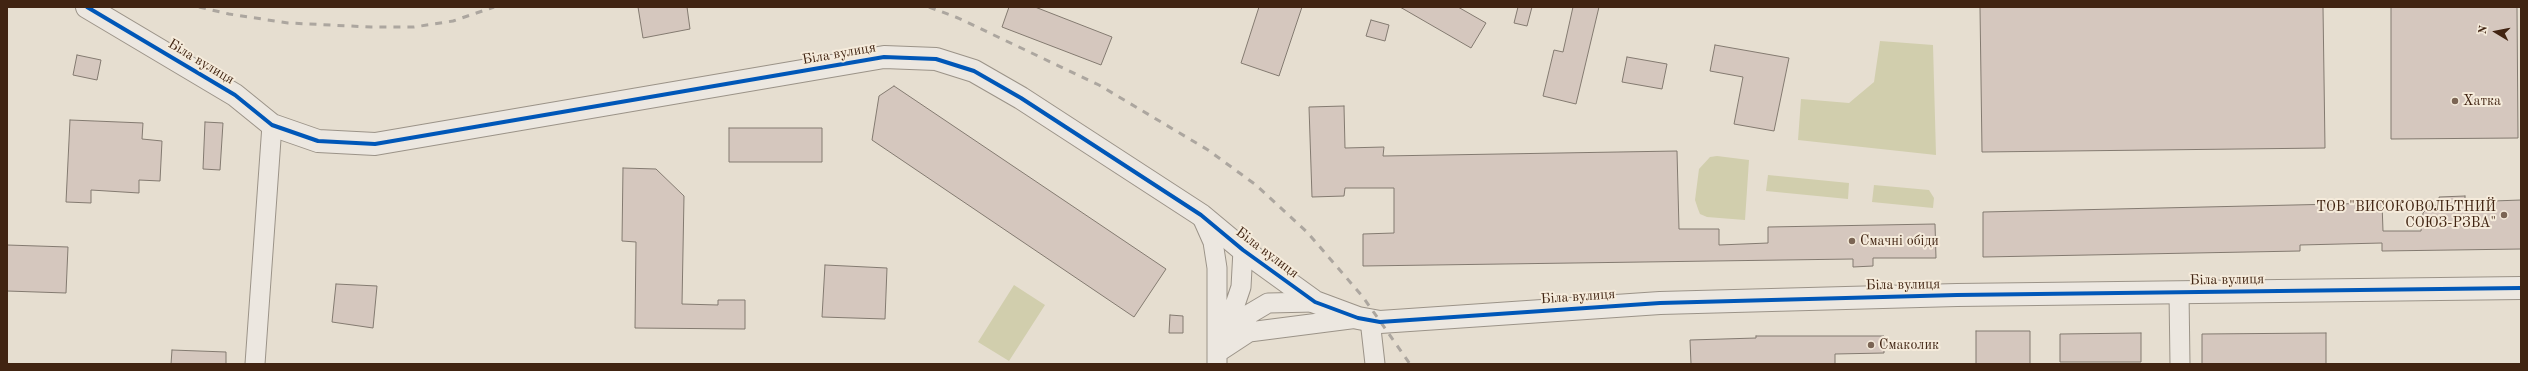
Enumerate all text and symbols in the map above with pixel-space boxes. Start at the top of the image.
north arrow [2476,12,2516,52]
text: N [2478,25,2490,35]
street label: Біла вулиця [165,36,237,88]
street label: Біла вулиця [801,39,877,69]
place label: Хатка [2463,93,2501,109]
marker: Хатка [2450,96,2460,106]
place label: ТОВ "ВИСОКОВОЛЬТНИЙ СОЮЗ-РЗВА" [2316,199,2496,232]
marker: ТОВ "ВИСОКОВОЛЬТНИЙ СОЮЗ-РЗВА" [2499,210,2509,220]
street label: Біла вулиця [1232,224,1302,282]
place label: Смачні обіди [1860,233,1939,249]
marker: Смачні обіди [1847,236,1857,246]
street label: Біла вулиця [2190,271,2264,289]
street label: Біла вулиця [1866,276,1940,294]
street label: Біла вулиця [1540,286,1616,308]
place label: Смаколик [1879,337,1939,353]
marker: Смаколик [1866,340,1876,350]

